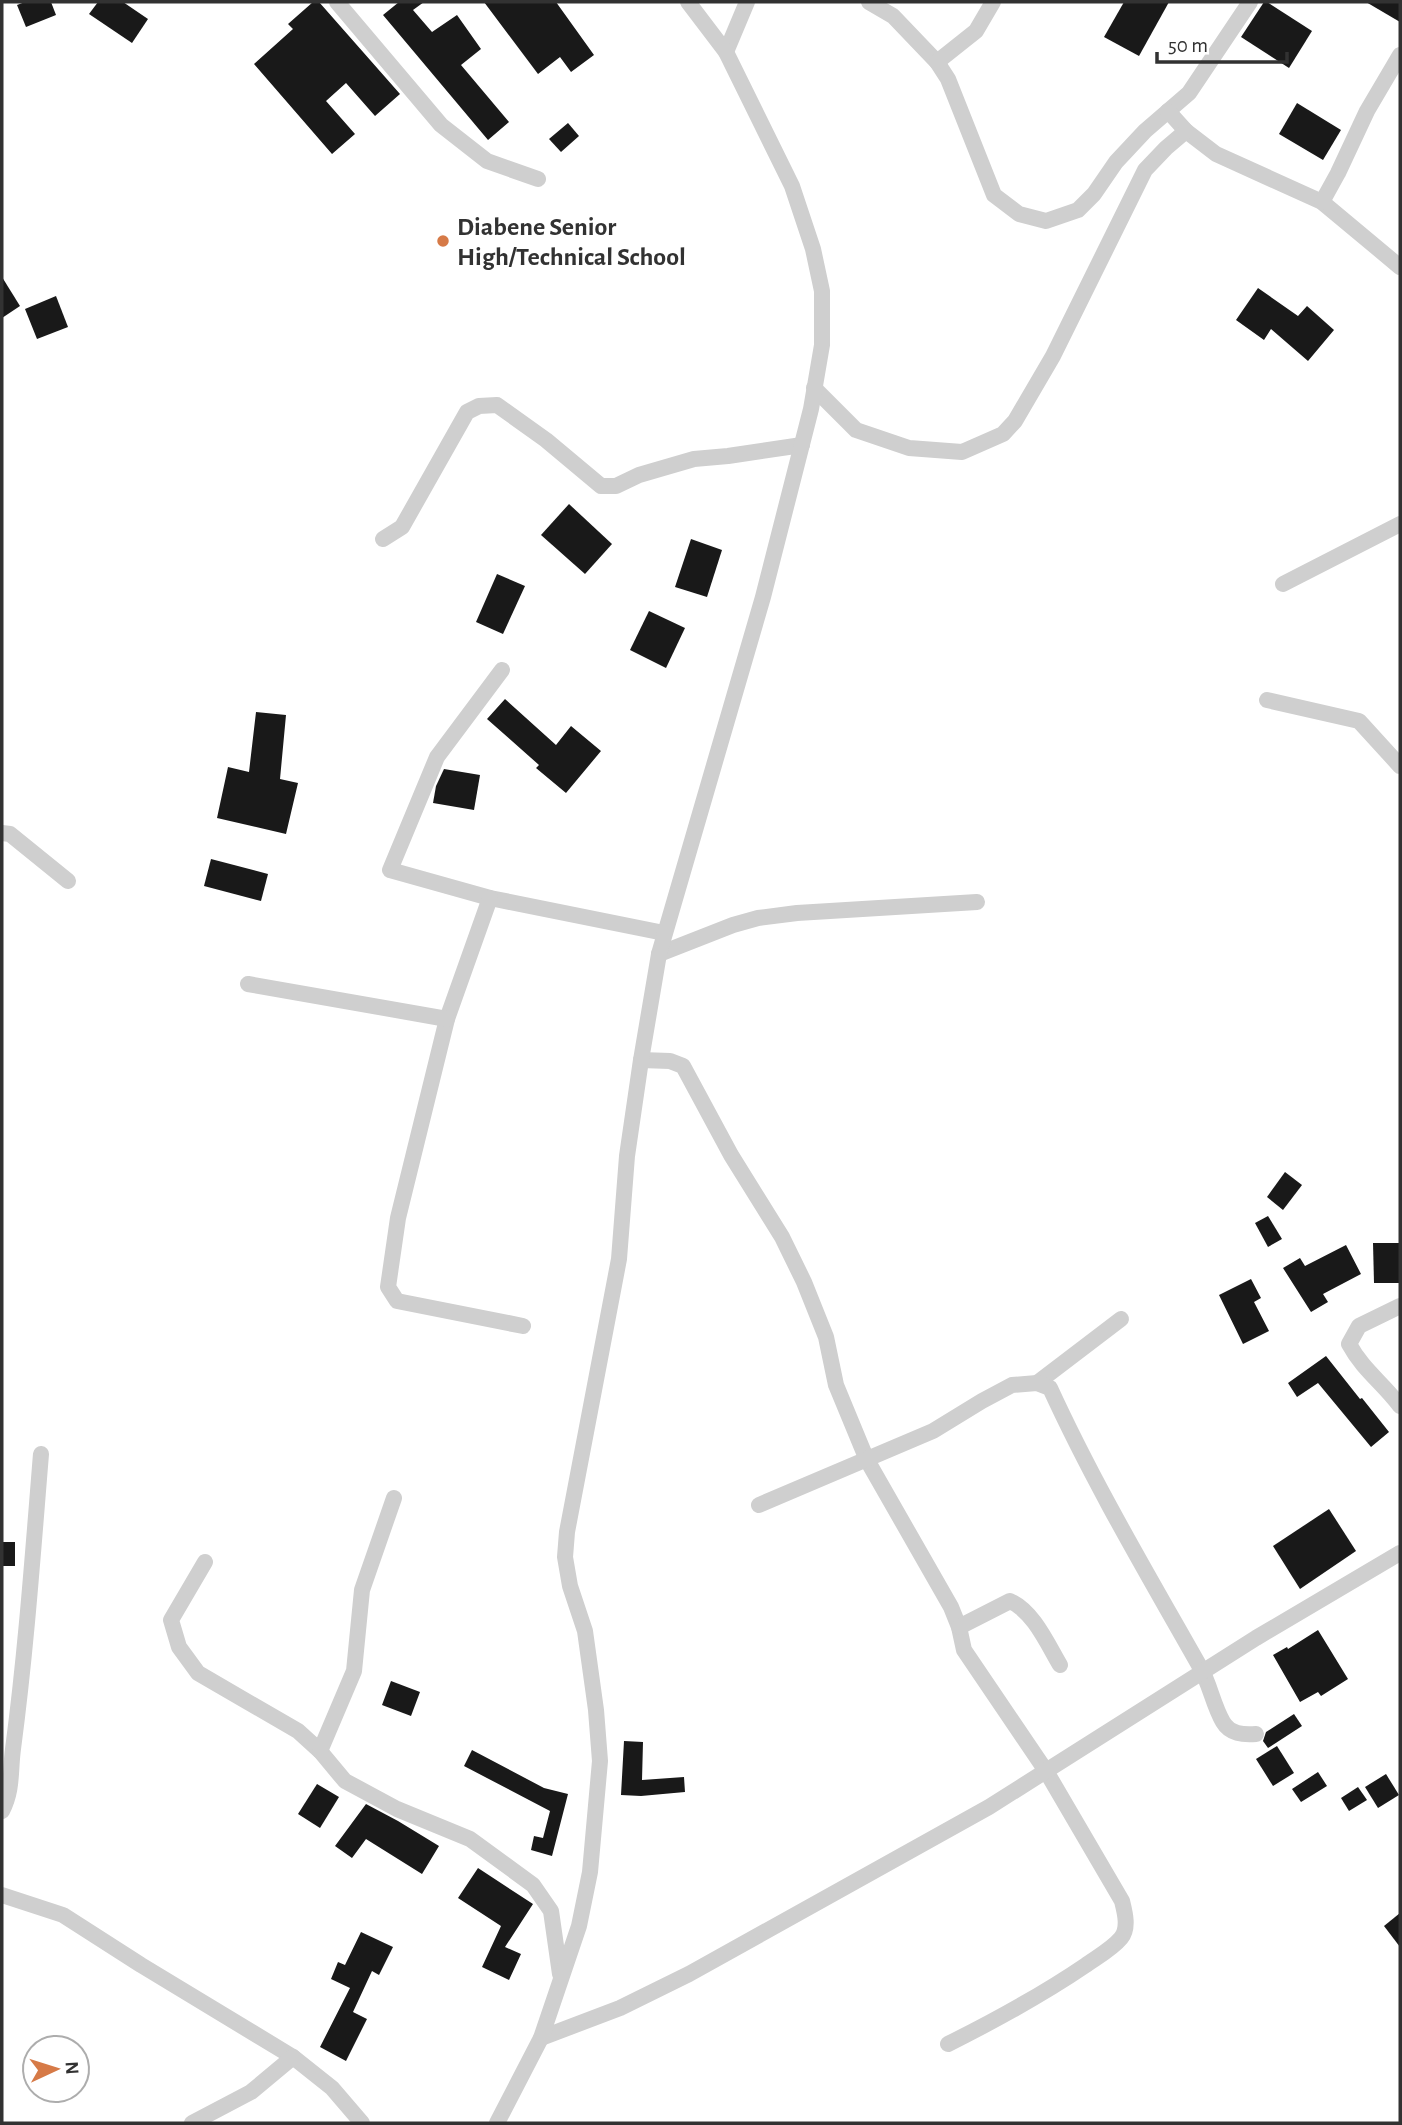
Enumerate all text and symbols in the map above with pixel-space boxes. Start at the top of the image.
scale bar [1157,21,1286,65]
text: 50 m [1168,35,1208,56]
place label: Diabene Senior High/Technical School [457,214,686,270]
marker: Diabene Senior High/Technical School [435,233,451,249]
north arrow [21,2034,91,2104]
text: N [62,2061,81,2075]

